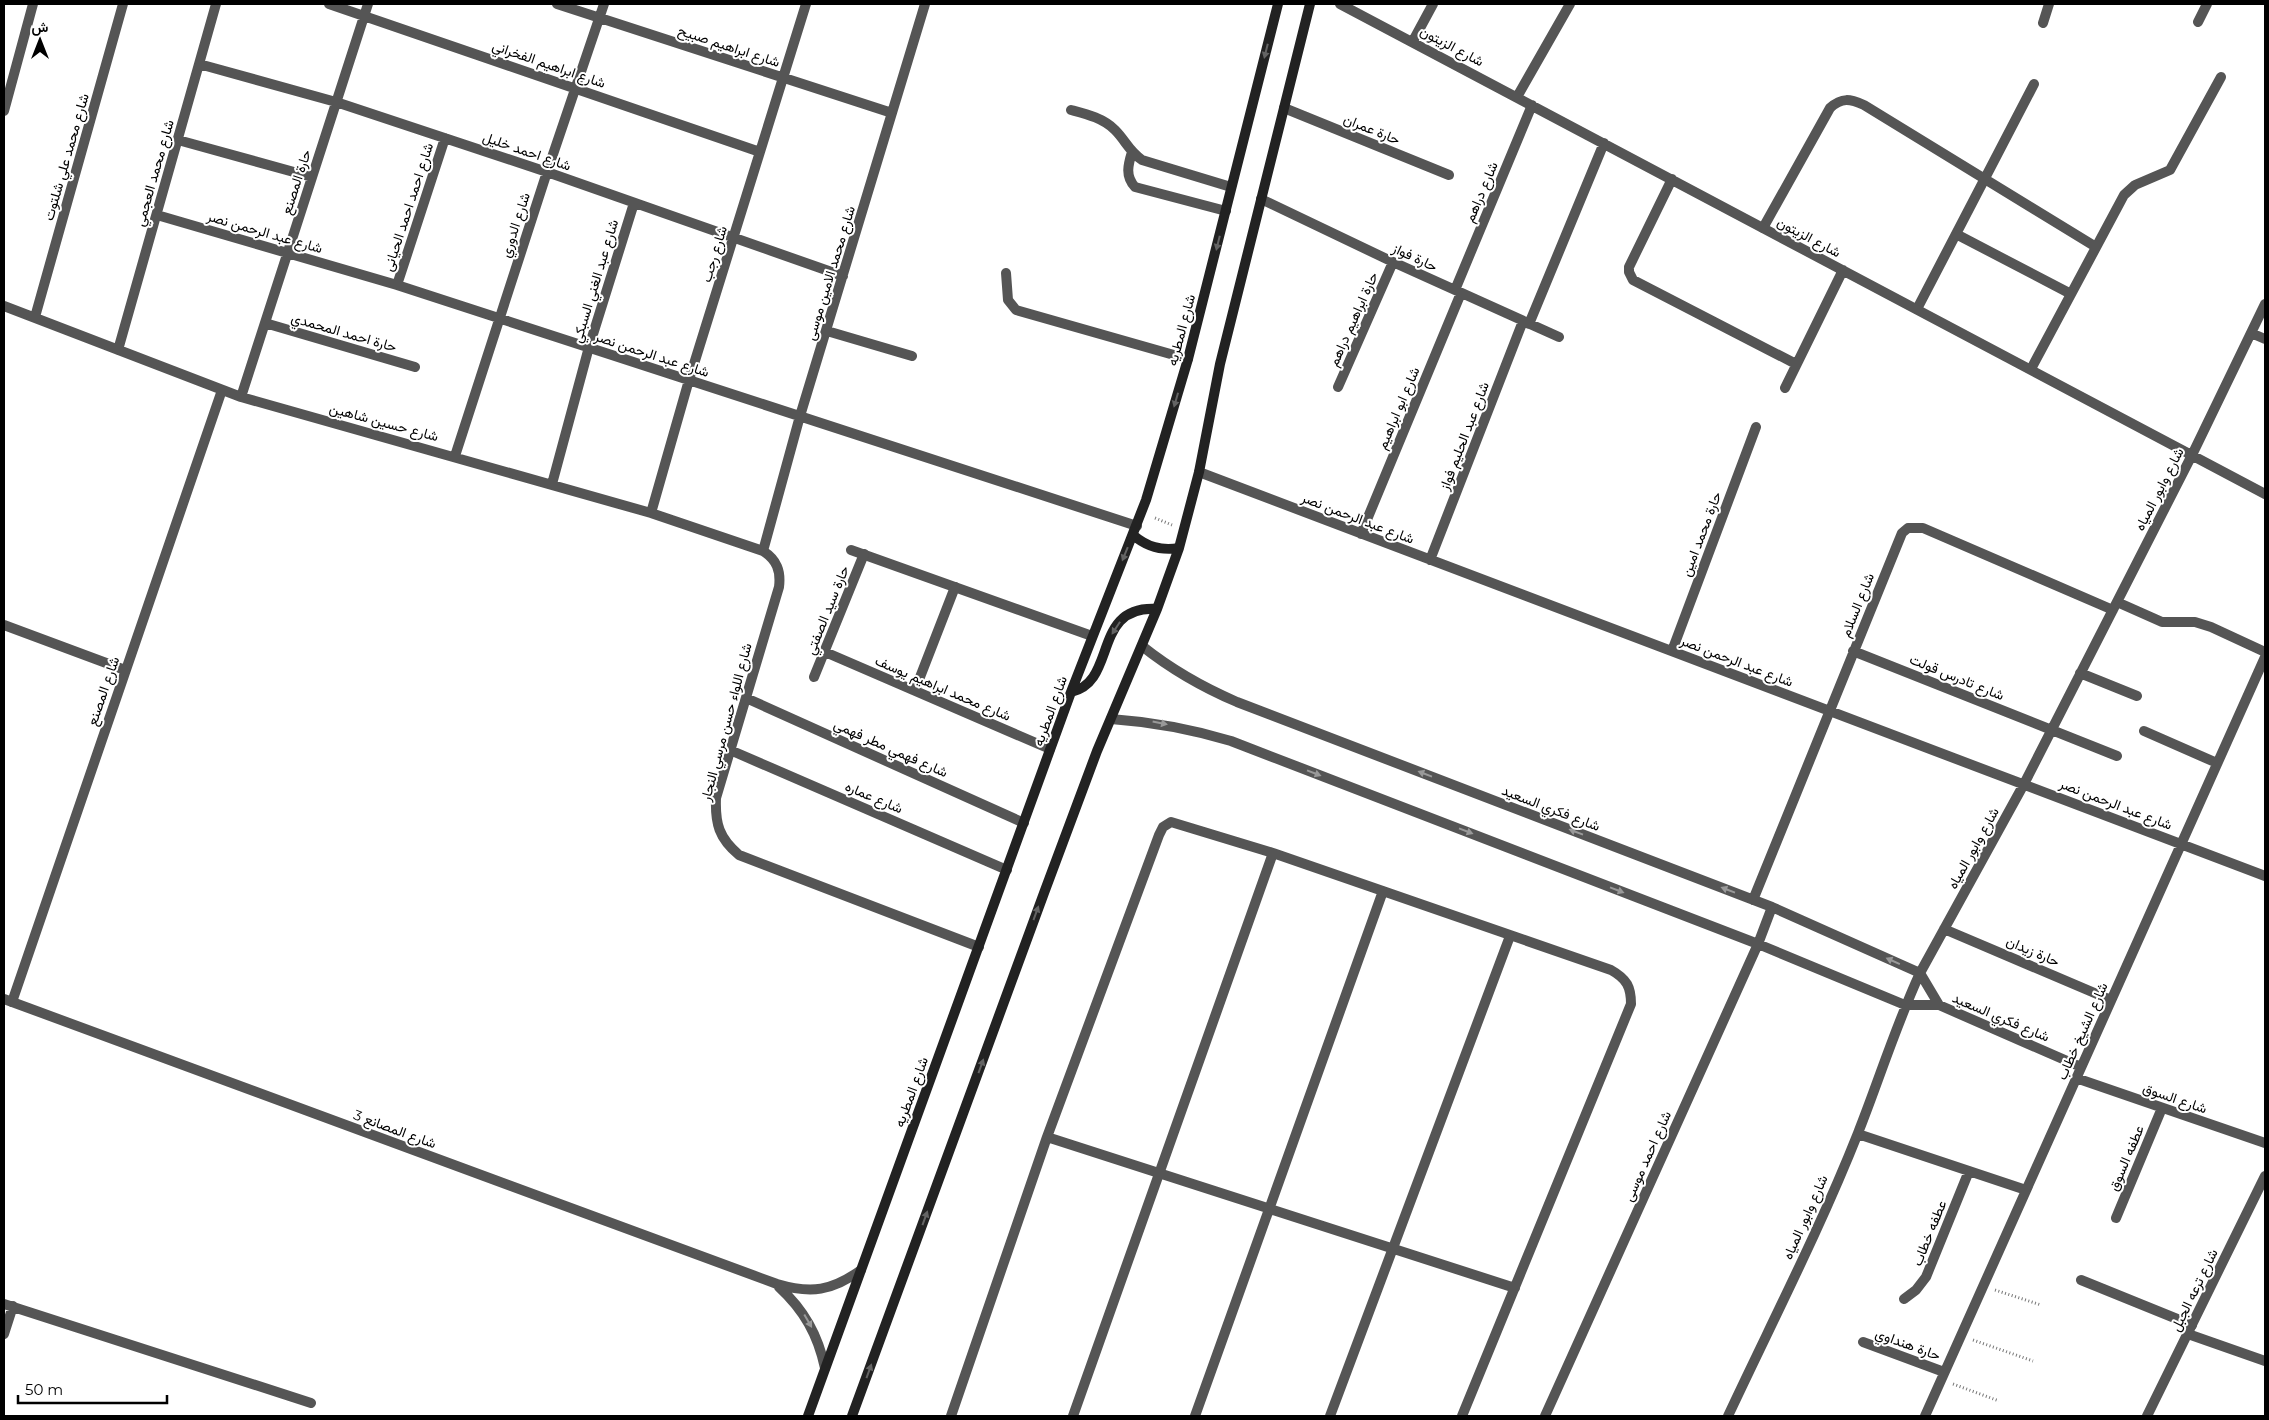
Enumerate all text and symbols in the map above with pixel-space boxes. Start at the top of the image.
north arrow [15,15,65,65]
text: ش [32,18,49,36]
street label: شارع ابراهيم صبيح [675,21,782,73]
street label: شارع الزيتون [1416,22,1487,72]
street label: شارع ابراهيم الفخراني [489,36,608,95]
one-way arrow [1262,43,1270,59]
street label: شارع محمد علي شلتوت [39,91,96,223]
street label: حارة عمران [1341,110,1403,148]
street label: شارع محمد العجمي [130,118,181,229]
street label: شارع احمد خليل [480,127,574,176]
street label: شارع احمد احمد الحيانى [379,140,439,274]
street label: حارة المصنع [277,147,317,217]
street label: شارع دراهم [1460,159,1504,226]
street label: شارع الدوري [496,190,537,261]
street label: شارع محمد الامين موسى [801,204,861,343]
street label: شارع عبد الرحمن نصر [204,207,325,259]
street label: شارع الزيتون [1773,213,1844,263]
street label: شارع عبد الغني السبكي [568,217,625,346]
street label: شارع رجب [697,224,733,285]
one-way arrow [1213,235,1221,250]
street label: حارة فواز [1389,238,1440,275]
street label: حارة ابراهيم دراهم [1324,269,1382,369]
street label: شارع المطريه [1163,292,1201,368]
street label: حارة احمد المحمدي [288,308,399,359]
street label: شارع عبد الرحمن نصر [591,327,712,383]
street label: شارع ابو ابراهيم [1373,364,1425,453]
street label: شارع عبد الحليم فواز [1435,379,1495,494]
one-way arrow [1172,392,1180,407]
street label: شارع حسين شاهين [327,399,441,447]
street label: شارع وابور المياه [2130,445,2189,534]
street label: شارع عبد الرحمن نصر [1297,488,1417,550]
street label: حارة محمد امين [1677,489,1725,579]
one-way arrow [1121,547,1129,561]
street label: حارة سيد الصفتي [801,563,856,658]
street label: شارع السلام [1836,570,1880,641]
one-way arrow [1111,621,1120,634]
street label: شارع عبد الرحمن نصر [1676,631,1796,693]
street label: شارع اللواء حسن مرسي النجار [696,641,759,805]
street label: شارع تادرس قولت [1906,650,2007,706]
street label: شارع محمد ابراهيم يوسف [872,651,1014,727]
street label: شارع المصنع [83,654,125,729]
street label: شارع المطريه [1029,673,1073,749]
street label: شارع فهمي مطر فهمي [830,715,951,784]
one-way arrow [1152,720,1168,728]
one-way arrow [1307,769,1322,777]
one-way arrow [1417,770,1432,777]
street label: شارع عبد الرحمن نصر [2055,774,2175,836]
street label: شارع عماره [842,777,906,819]
street label: شارع فكري السعيد [1498,781,1603,838]
street label: شارع وابور المياه [1943,804,2005,893]
one-way arrow [1458,828,1473,836]
one-way arrow [1568,828,1583,836]
one-way arrow [1610,886,1625,894]
one-way arrow [1721,886,1735,894]
one-way arrow [1032,905,1040,920]
street label: حارة زيدان [2004,932,2062,970]
one-way arrow [1886,957,1900,965]
street label: شارع الشيخ خطاب [2052,979,2113,1083]
street label: شارع فكري السعيد [1948,988,2052,1048]
street label: شارع المطريه [890,1054,934,1130]
one-way arrow [978,1058,985,1073]
street label: شارع السوق [2140,1079,2210,1119]
street label: شارع المصانع 3 [350,1106,439,1154]
street label: شارع احمد موسى [1619,1108,1677,1205]
street label: عطفه السوق [2104,1122,2148,1194]
street label: شارع وابور المياه [1778,1172,1833,1263]
street label: عطفه خطاب [1908,1197,1950,1269]
one-way arrow [921,1210,929,1225]
street label: شارع ترعه الجبل [2166,1246,2224,1335]
one-way arrow [804,1315,813,1328]
street label: حارة هنداوي [1872,1324,1943,1367]
one-way arrow [865,1363,873,1378]
scale bar [18,1372,166,1404]
text: 50 m [25,1380,63,1399]

